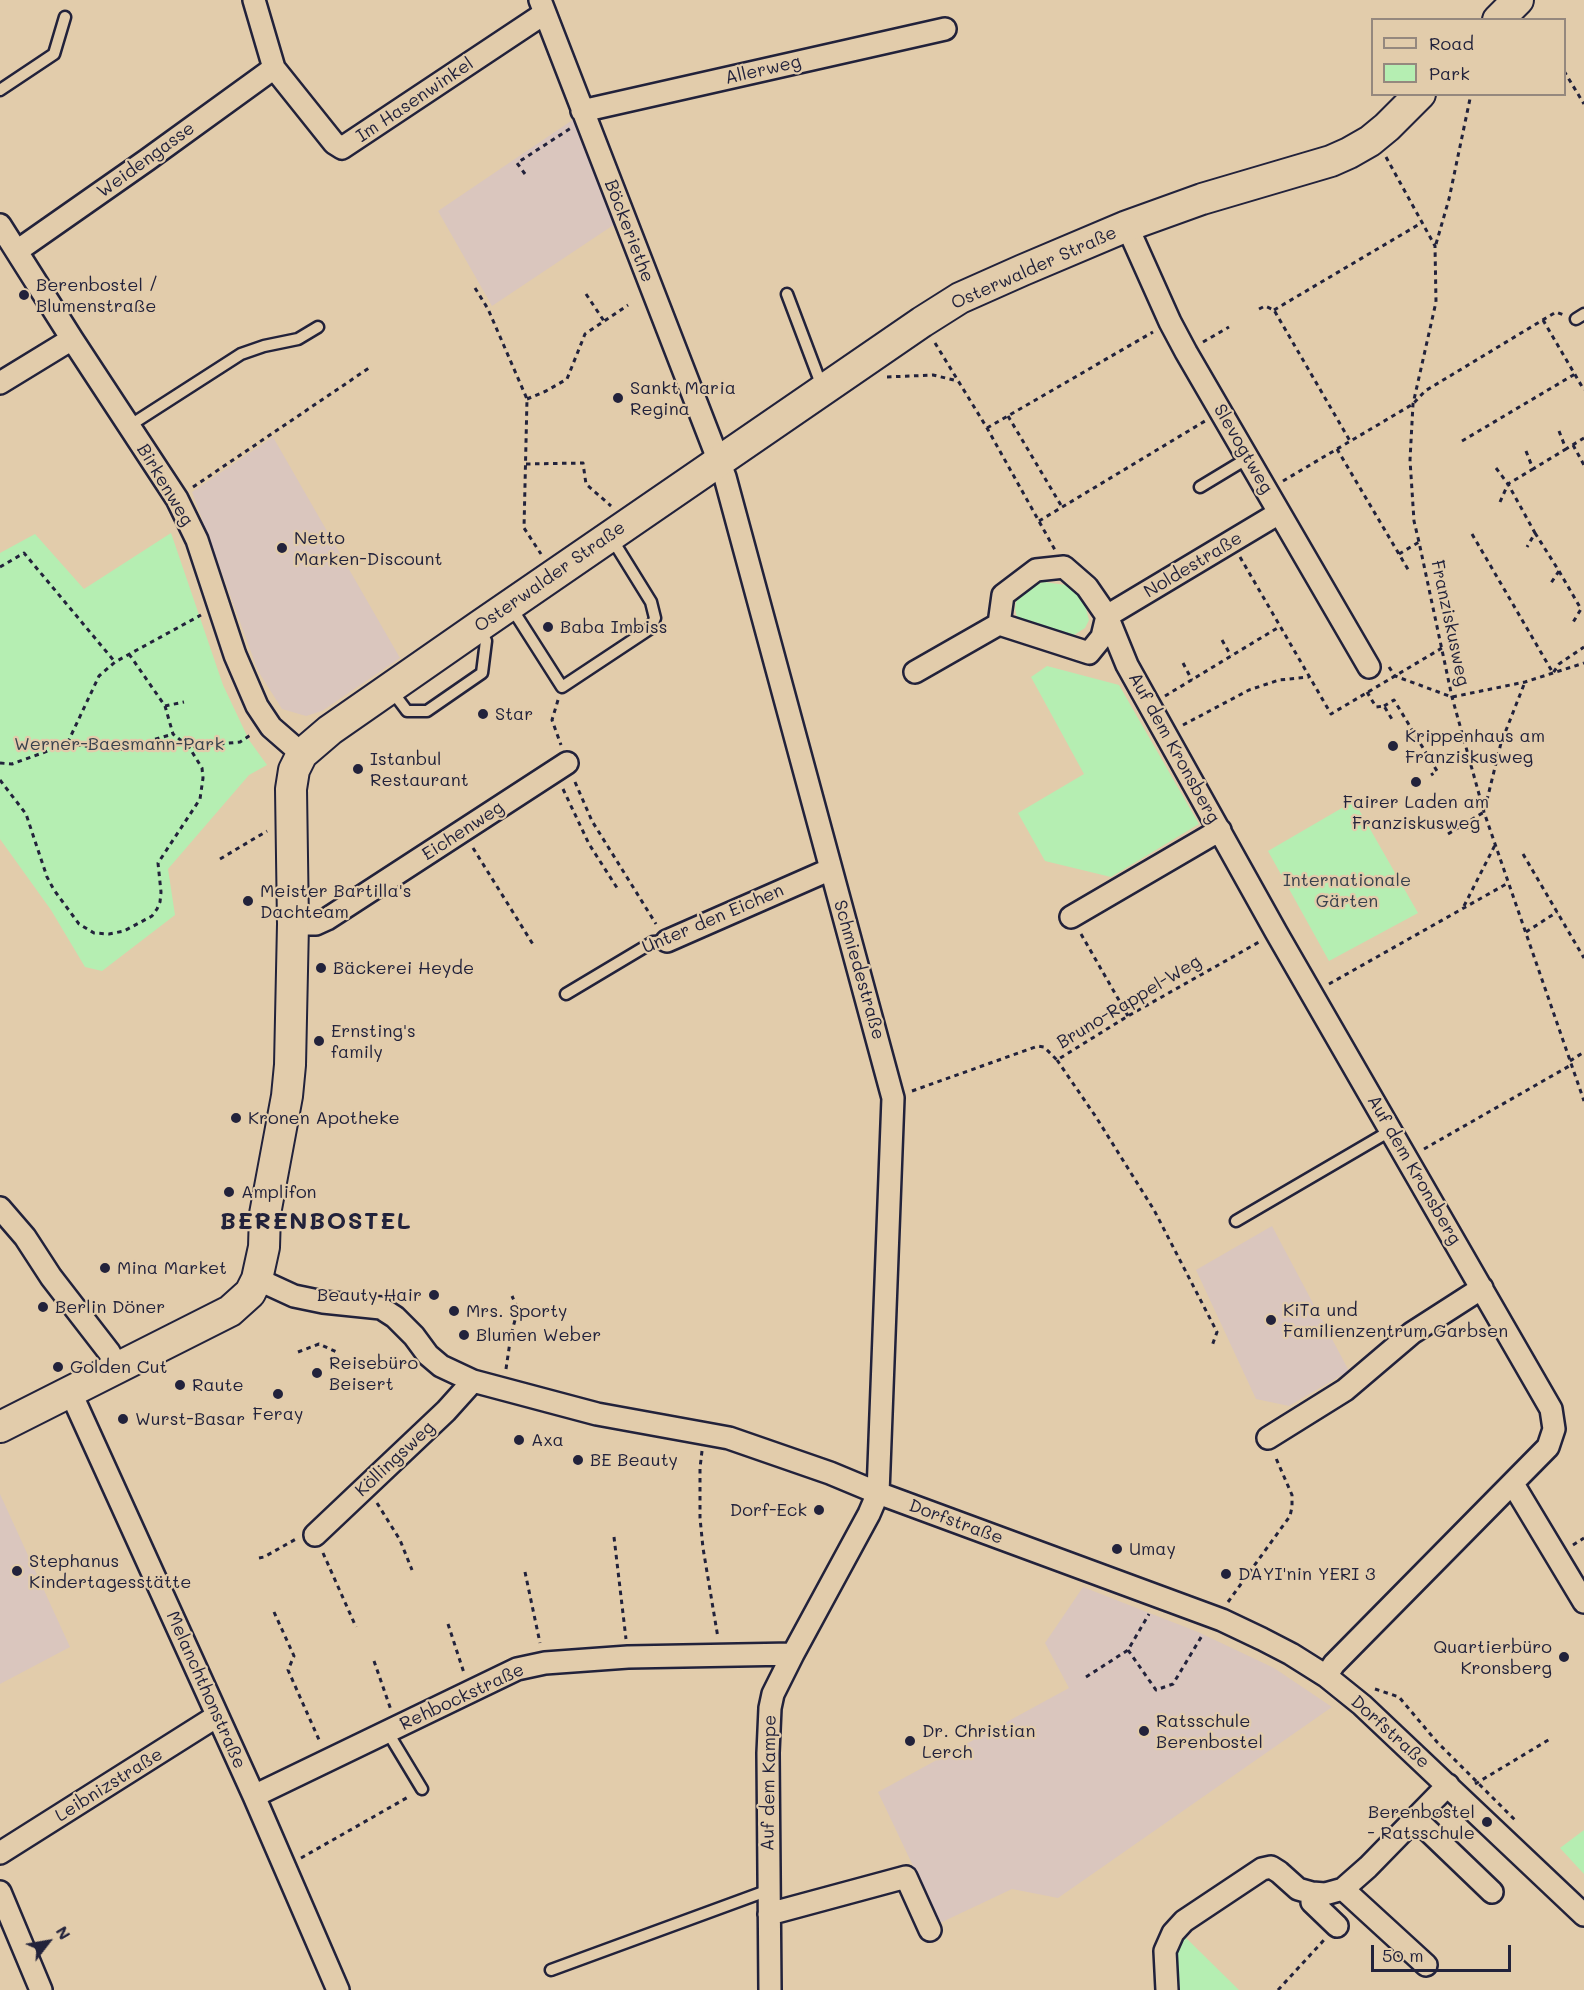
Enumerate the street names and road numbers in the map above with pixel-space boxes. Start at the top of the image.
street label: Allerweg [723,51,803,89]
street label: Im Hasenwinkel [352,53,478,147]
street label: Weidengasse [93,117,199,203]
street label: Böckeriethe [600,177,658,285]
street label: Osterwalder Straße [948,222,1120,314]
street label: Slevogtweg [1209,400,1277,498]
street label: Birkenweg [132,440,198,530]
street label: Osterwalder Straße [470,517,630,637]
street label: Noldestraße [1140,527,1246,603]
street label: Franziskusweg [1426,558,1474,688]
street label: Auf dem Kronsberg [1124,669,1224,827]
street label: Eichenweg [418,797,508,865]
street label: Unter den Eichen [639,879,787,959]
street label: Schmiedestraße [829,898,889,1042]
street label: Bruno-Rappel-Weg [1053,951,1205,1053]
street label: Auf dem Kronsberg [1362,1091,1466,1249]
street label: Köllingsweg [351,1417,439,1501]
street label: Dorfstraße [906,1495,1006,1549]
street label: Melanchthonstraße [162,1608,250,1772]
street label: Rehbockstraße [396,1659,528,1735]
street label: Dorfstraße [1346,1691,1434,1773]
street label: Auf dem Kampe [757,1715,781,1851]
street label: Leibnizstraße [51,1743,167,1827]

